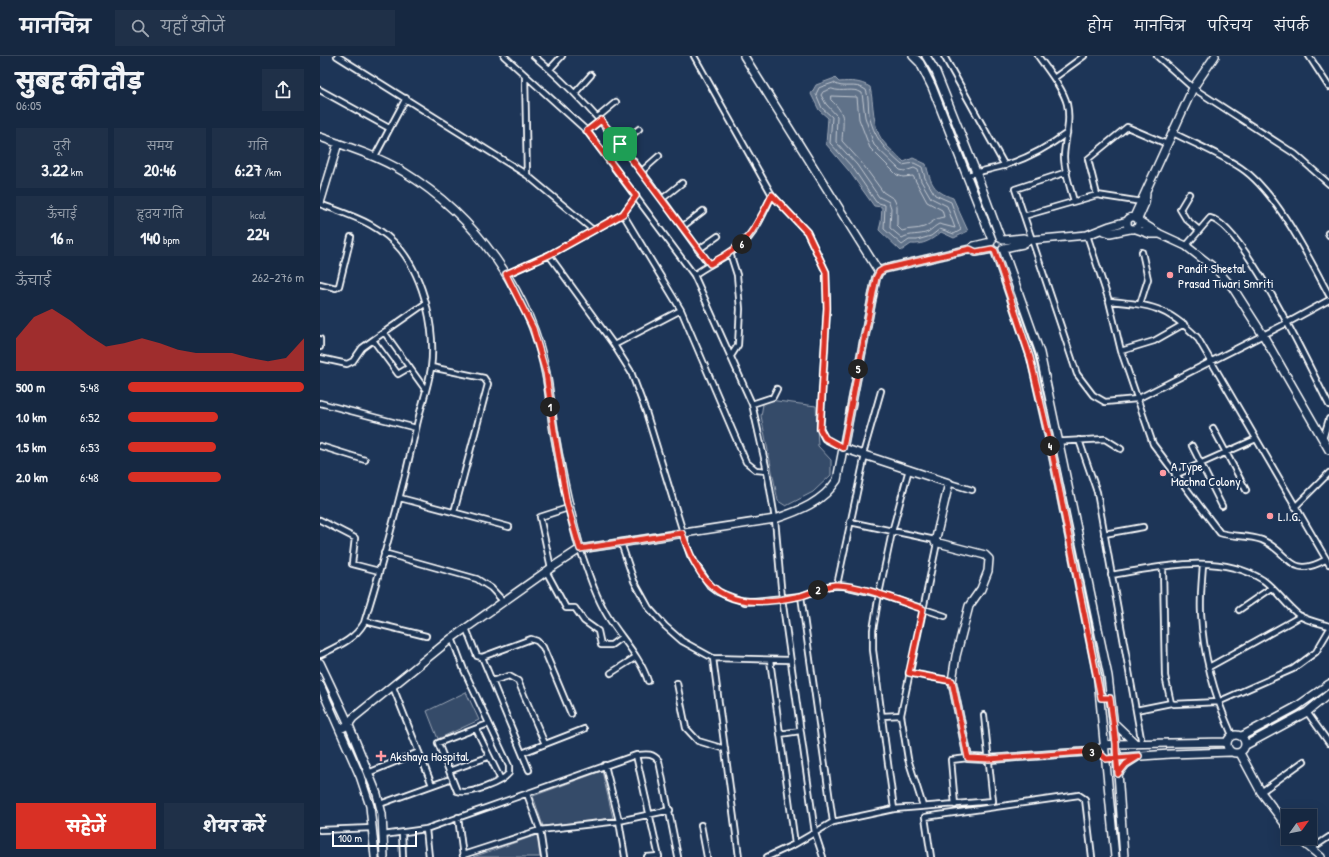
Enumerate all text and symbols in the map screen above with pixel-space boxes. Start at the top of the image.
search box [115,10,395,46]
text: मानचित्र [20,13,91,39]
text: यहाँ खोजें [161,16,225,37]
text: होम [1088,16,1112,35]
text: मानचित्र [1134,16,1186,35]
text: परिचय [1208,16,1252,35]
text: संपर्क [1274,16,1309,35]
icon: search [129,17,151,39]
text: सुबह की दौड़ [16,66,142,96]
button: share [262,69,304,111]
text: 06:05 [16,96,41,114]
pin [603,127,637,161]
icon: arrive [609,133,631,155]
text: दूरी [53,139,71,153]
text: समय [147,139,173,153]
text: गति [248,139,268,153]
text: 3.22 [41,158,68,181]
text: 20:46 [144,158,176,181]
text: 6:27 [235,158,262,181]
text: km [68,165,83,179]
text: /km [262,165,281,179]
text: ऊँचाई [47,207,77,221]
text: हृदय गति [137,207,183,221]
text: kcal [250,208,266,222]
text: 224 [247,222,269,245]
text: 16 [51,226,63,249]
text: 140 [140,226,160,249]
text: m [63,233,73,247]
text: bpm [160,233,180,247]
pin: 6 [732,234,752,254]
text: 6 [740,237,744,251]
place label: Pandit Sheetal Prasad Tiwari Smriti [1178,259,1274,292]
text: 262–276 m [252,268,304,286]
marker: Pandit Sheetal Prasad Tiwari Smriti [1165,270,1175,280]
text: ऊँचाई [16,271,51,289]
pin: 5 [848,359,868,379]
text: 5 [856,362,860,376]
text: 500 m [16,378,45,396]
text: 5:48 [80,378,99,396]
pin: 1 [540,397,560,417]
text: 1 [548,400,552,414]
text: 1.0 km [16,408,47,426]
text: 6:52 [80,408,100,426]
pin: 4 [1040,436,1060,456]
text: 1.5 km [16,438,46,456]
text: 6:53 [80,438,100,456]
text: 4 [1048,439,1052,453]
place label: A Type Machna Colony [1171,457,1241,490]
text: 2.0 km [16,468,48,486]
text: 6:48 [80,468,99,486]
marker: A Type Machna Colony [1158,468,1168,478]
place label: L.I.G. [1278,507,1301,525]
marker: L.I.G. [1265,511,1275,521]
pin: 2 [808,580,828,600]
text: 2 [815,583,821,597]
pin: 3 [1082,742,1102,762]
text: 3 [1090,745,1094,759]
place label: Akshaya Hospital [390,747,469,765]
marker: Akshaya Hospital [375,750,387,762]
button: सहेजें [16,803,156,849]
button: शेयर करें [164,803,304,849]
north arrow [1281,809,1317,845]
map controls [1281,809,1317,845]
scale bar [332,829,417,848]
text: 100 m [338,831,362,845]

